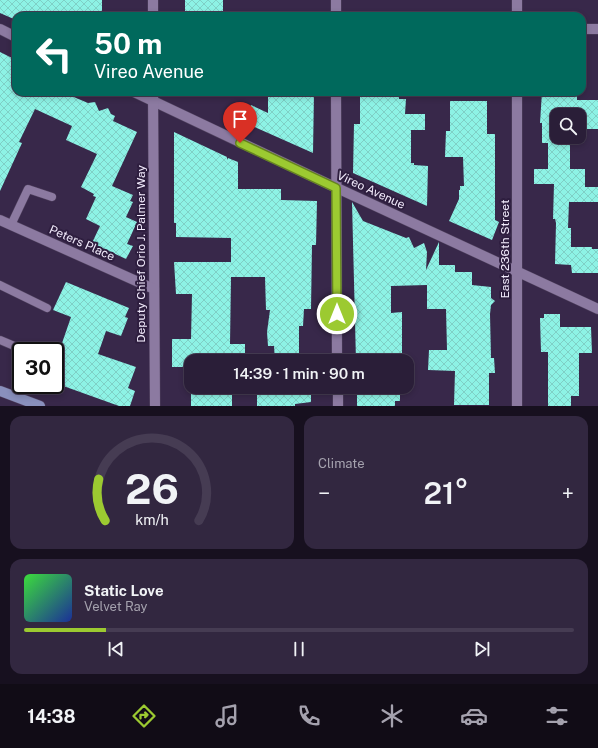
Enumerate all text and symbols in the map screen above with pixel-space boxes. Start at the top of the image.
text: 50 m [94,27,162,60]
icon: left [28,28,80,80]
text: Vireo Avenue [94,61,204,82]
pin [223,102,257,143]
icon: arrive [229,108,251,130]
map controls [550,108,586,144]
button: search [550,108,586,144]
street label: Deputy Chief Orio J. Palmer Way [134,165,148,343]
street label: Vireo Avenue [335,168,407,212]
street label: East 236th Street [498,199,512,299]
street label: Peters Place [47,222,117,264]
position arrow [316,293,358,335]
speed limit sign: 30 [12,342,64,394]
text: 14:39 · 1 min · 90 m [233,365,365,382]
text: Climate [318,456,365,471]
text: 26 [125,463,179,512]
text: 21° [423,475,469,511]
text: − [318,480,330,506]
text: + [562,480,574,506]
text: km/h [135,510,169,527]
text: Static Love [84,582,164,599]
text: Velvet Ray [84,599,148,614]
icon: previous [105,638,127,660]
icon: pause [288,638,310,660]
icon: next [471,638,493,660]
icon: directions [130,702,158,730]
icon: music [213,702,241,730]
icon: phone [295,702,323,730]
icon: climate [378,702,406,730]
icon: car [460,702,488,730]
icon: filters [543,702,571,730]
text: 14:38 [27,706,76,727]

